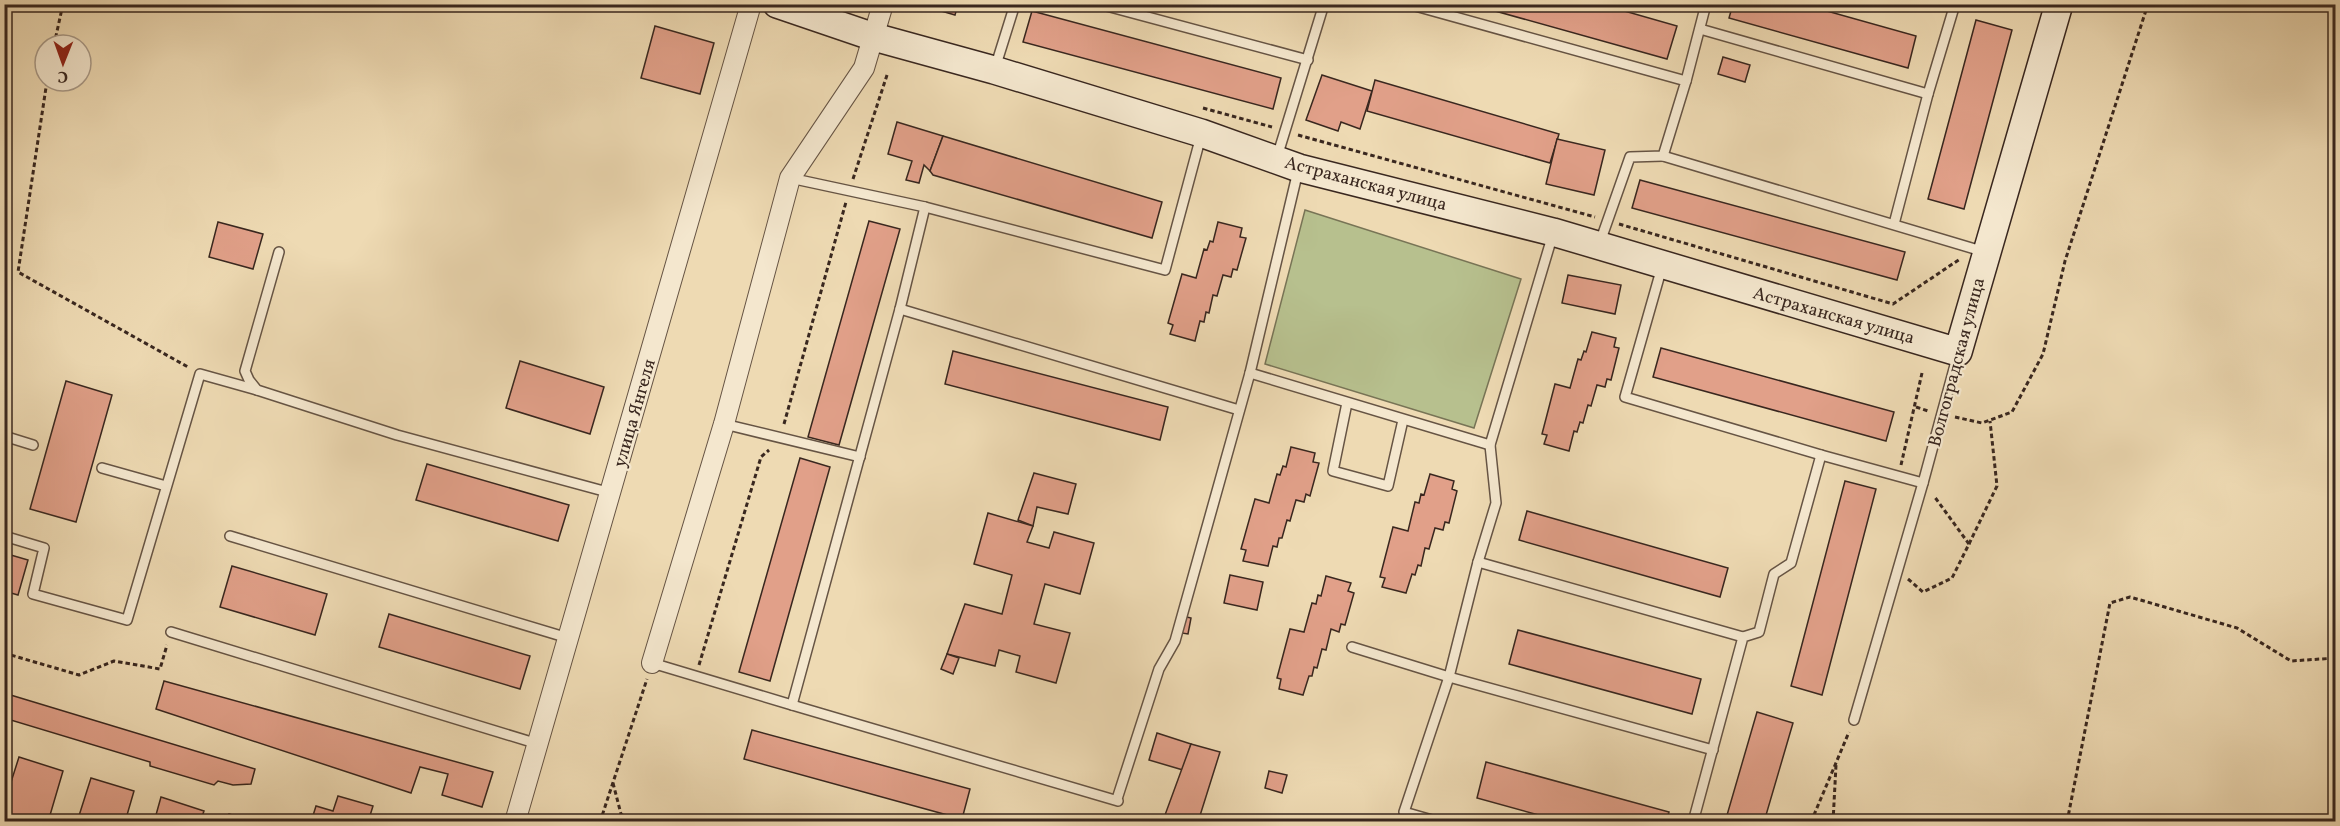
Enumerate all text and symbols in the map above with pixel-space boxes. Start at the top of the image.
north arrow [33,33,93,93]
text: С [57,65,68,87]
street label: Астраханская улица [1282,151,1450,218]
street label: Волгоградская улица [1923,275,1992,450]
street label: Астраханская улица [1750,281,1917,351]
street label: улица Янгеля [608,356,663,471]

